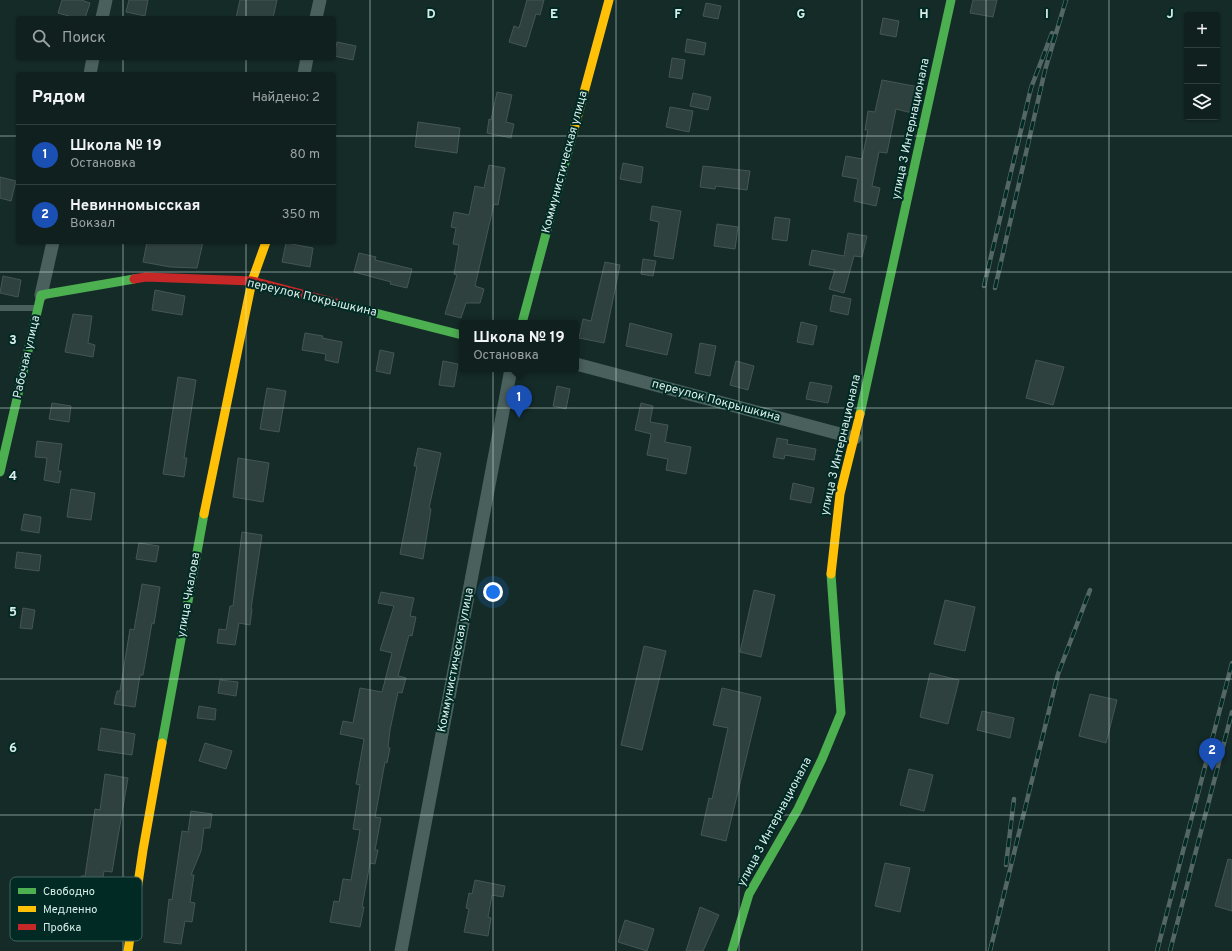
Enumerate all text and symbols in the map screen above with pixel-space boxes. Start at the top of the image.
text: D [426,7,436,23]
text: E [550,7,558,23]
text: F [674,7,682,23]
text: G [797,7,806,23]
text: H [919,7,929,23]
text: I [1045,7,1049,23]
text: J [1166,7,1174,23]
map controls [1184,12,1220,120]
button: + [1184,12,1220,48]
search box [16,16,336,60]
icon: search [30,27,52,49]
text: Поиск [62,29,106,48]
button: − [1184,48,1220,84]
street label: улица 3 Интернационала [888,57,934,201]
button: layers [1184,84,1220,120]
text: Рядом [32,87,85,109]
street label: Коммунистическая улица [538,89,592,235]
text: Найдено: 2 [252,90,320,106]
text: Школа № 19 [70,137,162,156]
text: 1 [42,147,48,163]
text: 80 m [290,147,320,163]
text: Остановка [70,156,136,172]
text: Невинномысская [70,197,200,216]
text: 2 [41,207,49,223]
text: 350 m [282,207,320,223]
text: Вокзал [70,216,115,232]
street label: переулок Покрышкина [246,275,378,321]
street label: Рабочая улица [10,314,44,400]
popup [459,320,579,372]
text: Школа № 19 [473,329,565,348]
text: 3 [9,333,17,349]
text: Остановка [473,348,539,364]
street label: улица 3 Интернационала [817,373,865,517]
street label: переулок Покрышкина [650,376,782,426]
pin: 1 [506,385,532,418]
text: 4 [9,469,17,485]
street label: улица Чкалова [174,551,204,639]
your location [483,582,503,602]
street label: Коммунистическая улица [434,586,478,734]
text: 5 [9,605,17,621]
pin: 2 [1199,738,1225,771]
text: 6 [9,741,17,757]
street label: улица 3 Интернационала [734,755,816,889]
legend [10,877,142,941]
text: Свободно [43,885,95,899]
text: Медленно [43,903,97,917]
text: Пробка [43,921,82,935]

